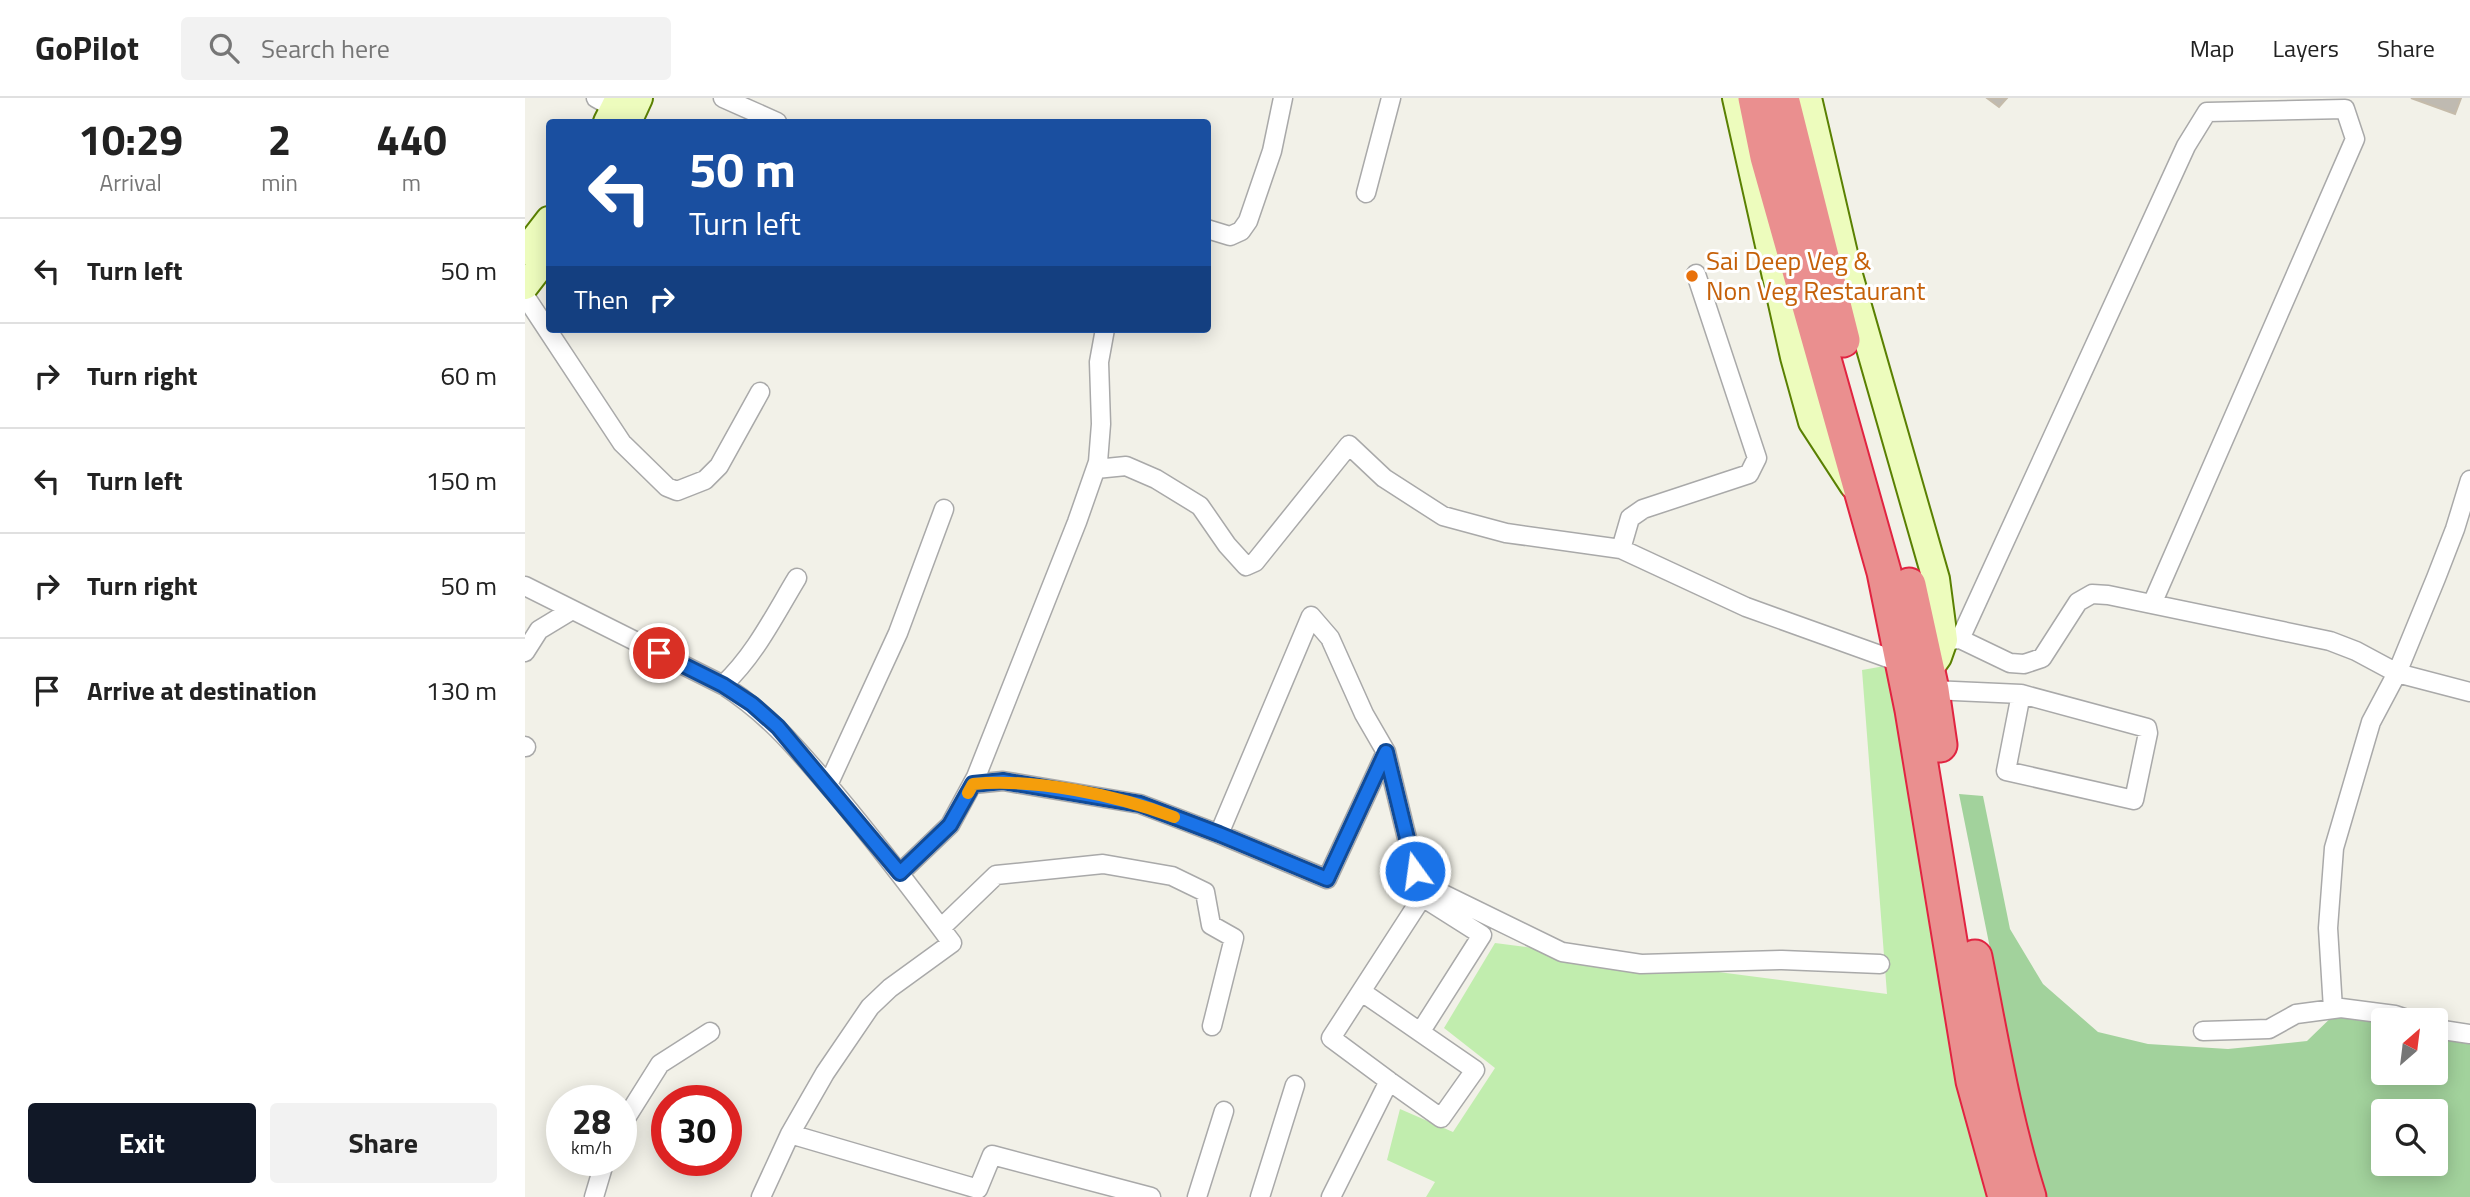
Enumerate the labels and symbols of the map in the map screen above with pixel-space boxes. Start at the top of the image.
place label: Sai Deep Veg & Non Veg Restaurant [1706,241,1925,310]
marker: Sai Deep Veg & Non Veg Restaurant [1684,268,1700,284]
pin [629,623,689,683]
position arrow [1378,834,1452,908]
north arrow [2371,1008,2448,1085]
speed limit sign: 30 [651,1085,742,1176]

